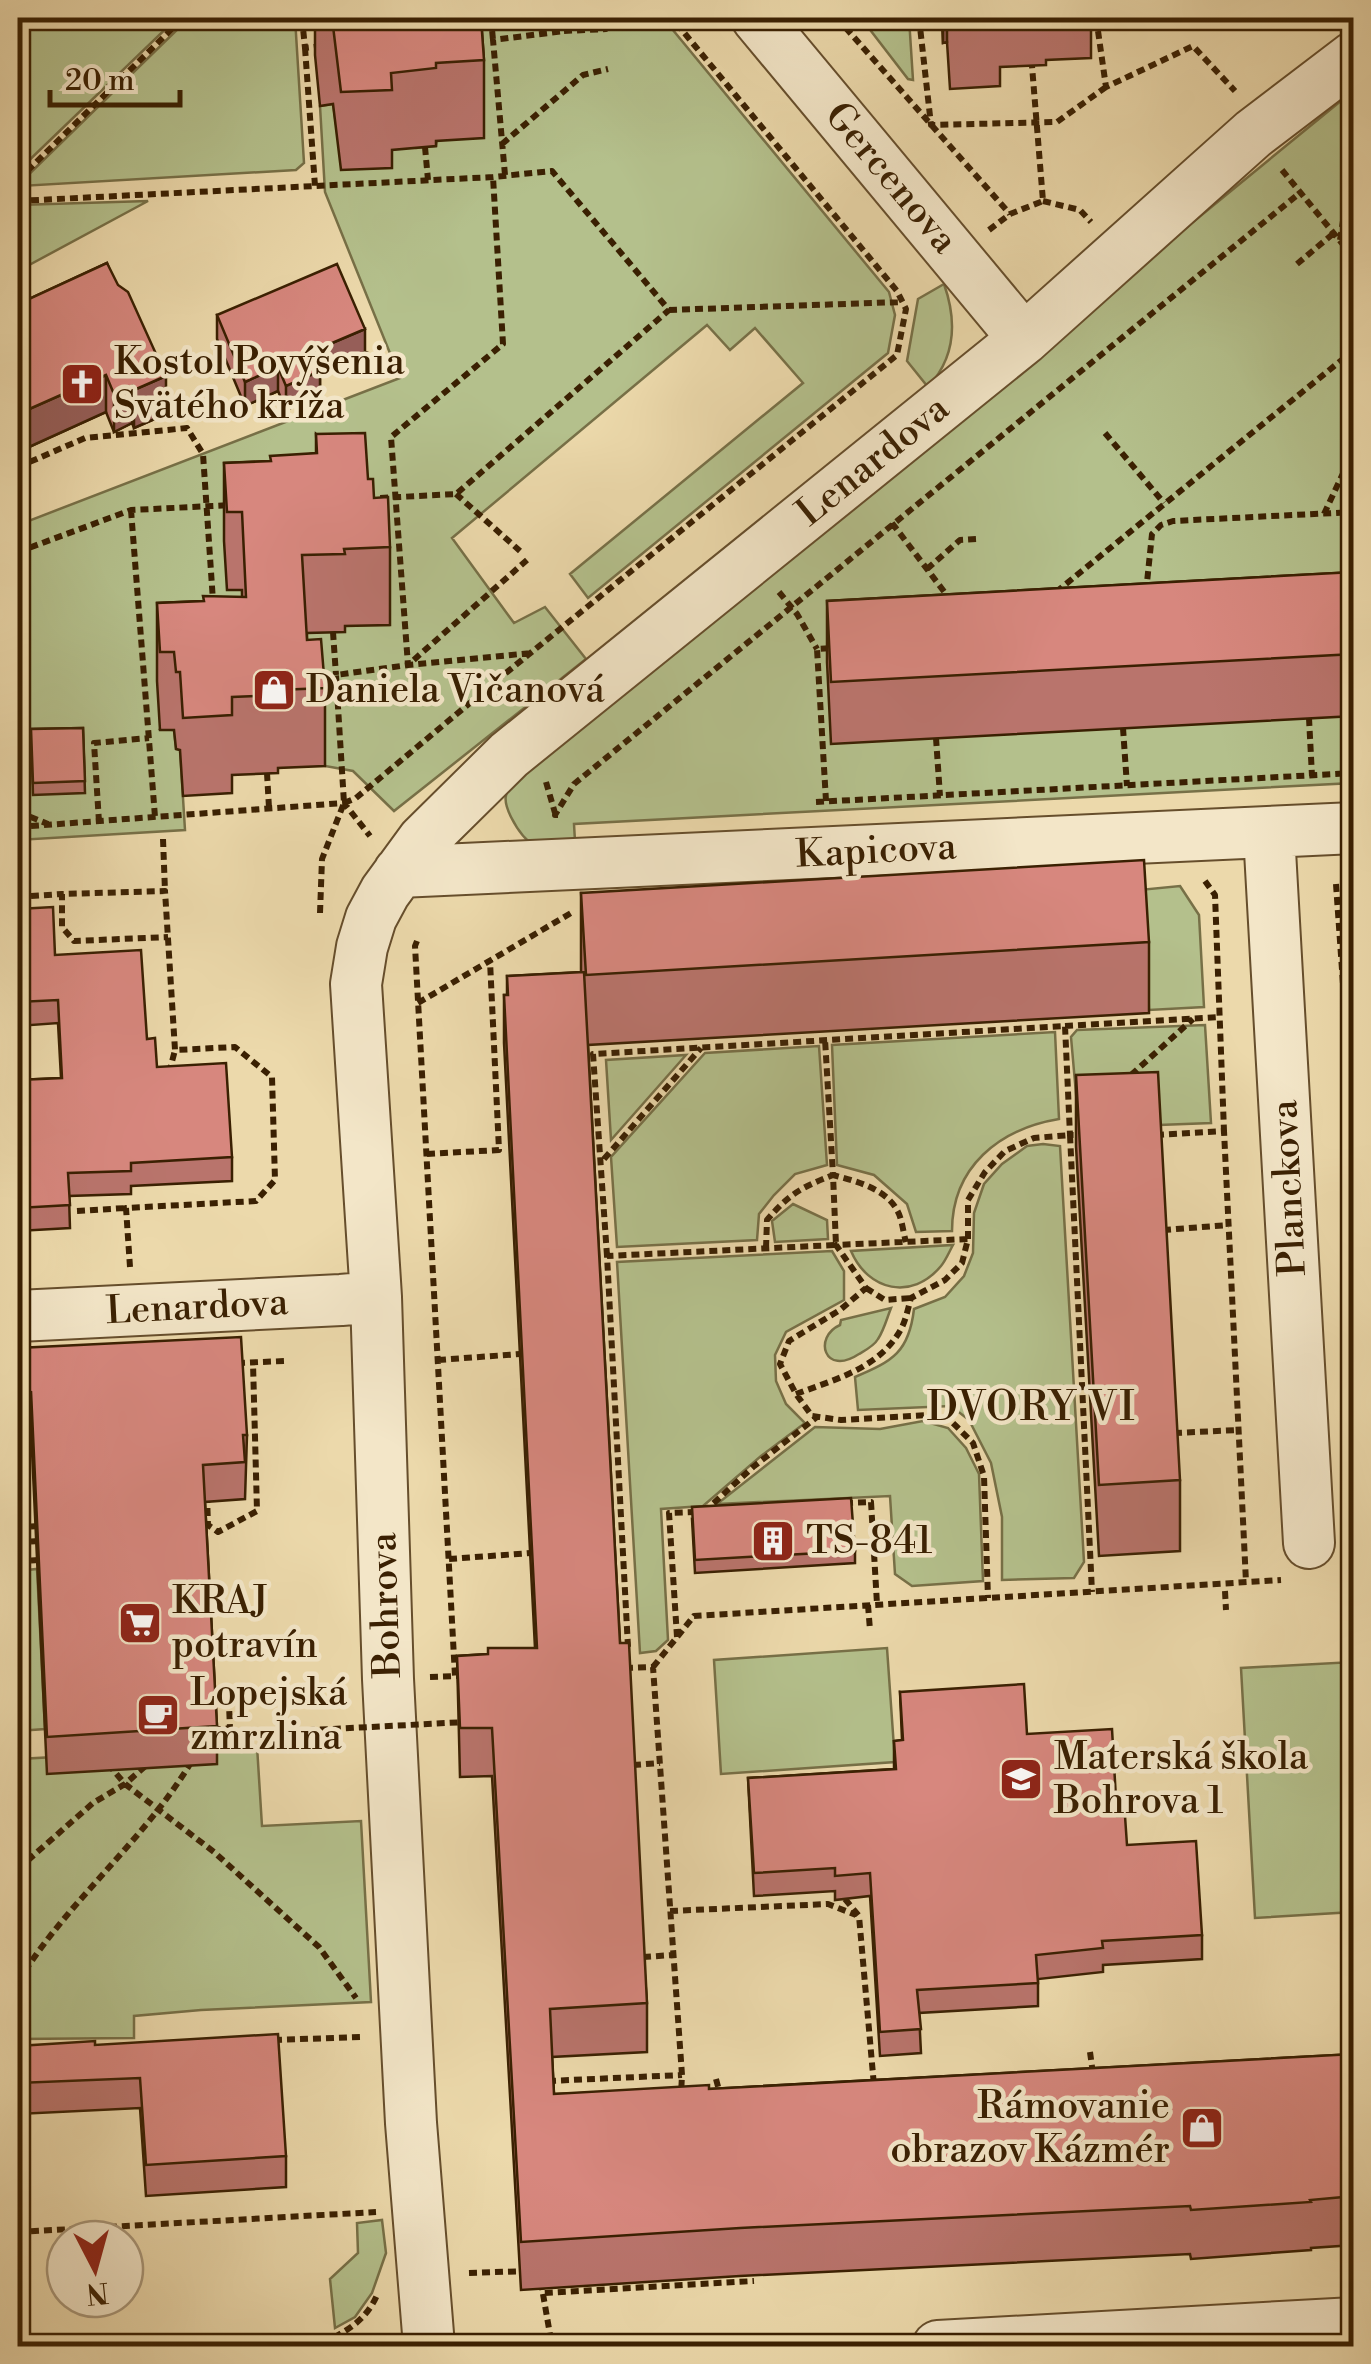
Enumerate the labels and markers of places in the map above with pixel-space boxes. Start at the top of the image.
place label: Kostol Povýšenia Svätého kríža [114,339,406,430]
church icon: Kostol Povýšenia Svätého kríža [59,361,105,407]
shop icon: Daniela Vičanová [251,667,297,713]
place label: Daniela Vičanová [306,667,605,714]
building icon: TS-841 [750,1518,796,1564]
place label: TS-841 [806,1518,933,1565]
place label: KRAJ potravín [172,1578,318,1669]
supermarket icon: KRAJ potravín [117,1600,163,1646]
place label: Lopejská zmrzlina [190,1670,348,1761]
cafe icon: Lopejská zmrzlina [135,1692,181,1738]
place label: Materská škola Bohrova 1 [1053,1734,1309,1825]
school or university icon: Materská škola Bohrova 1 [998,1756,1044,1802]
place label: Rámovanie obrazov Kázmér [890,2083,1170,2174]
shop icon: Rámovanie obrazov Kázmér [1179,2105,1225,2151]

